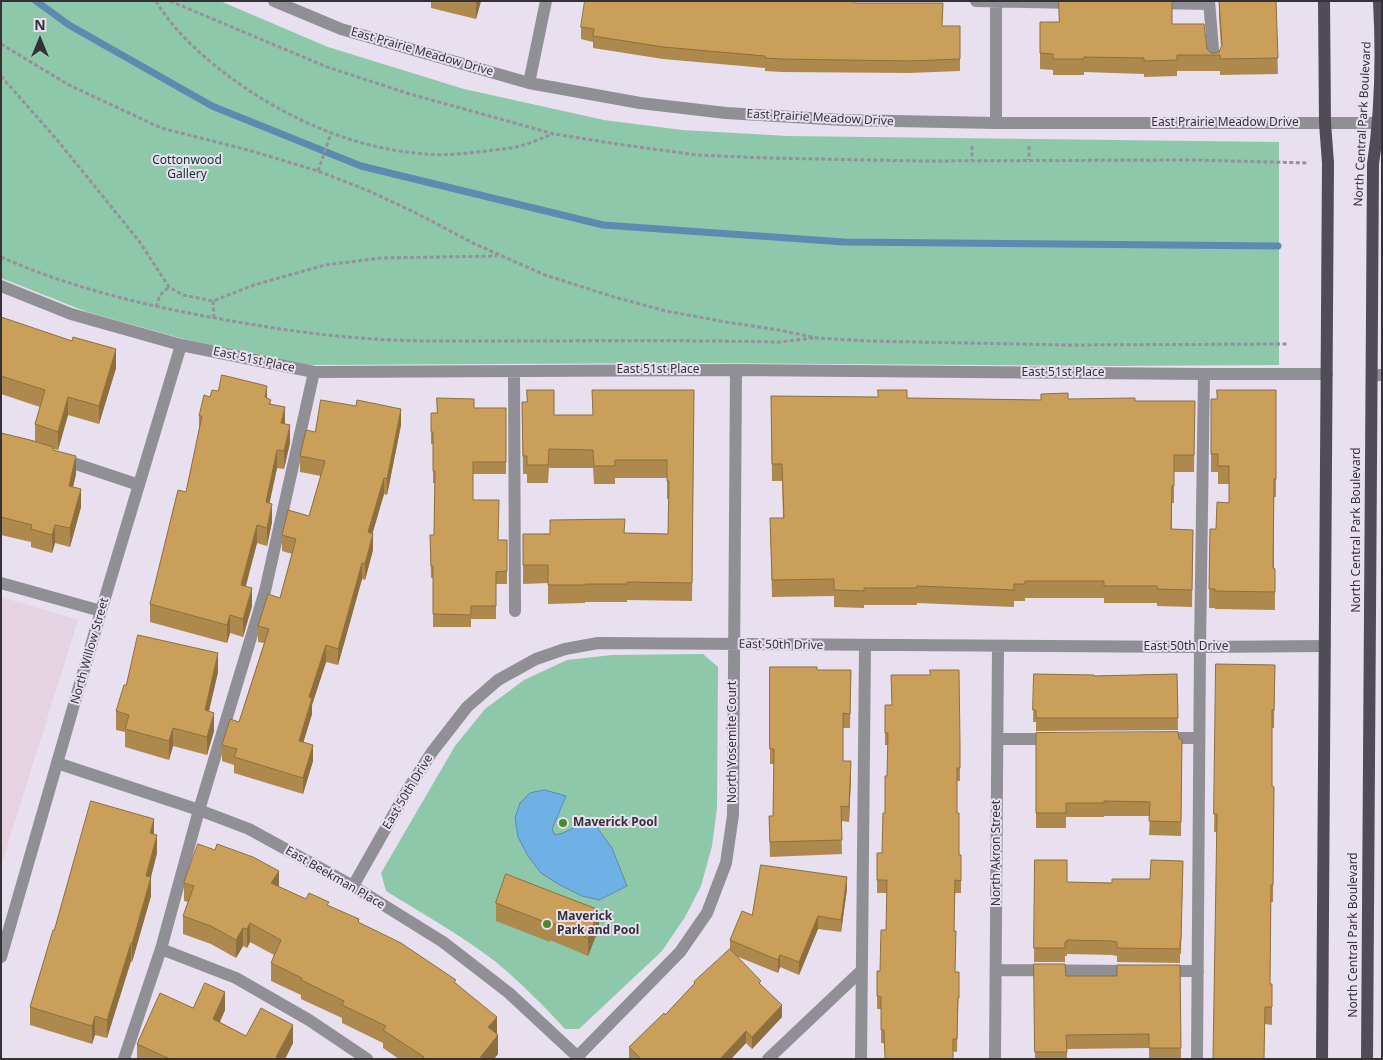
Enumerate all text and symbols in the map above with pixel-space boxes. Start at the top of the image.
north arrow [15,15,65,65]
text: N [34,15,46,34]
street label: East Prairie Meadow Drive [349,25,495,79]
street label: North Central Park Boulevard [1351,41,1375,207]
street label: East Prairie Meadow Drive [746,107,894,129]
street label: East Prairie Meadow Drive [1151,116,1299,130]
park label: Cottonwood Gallery [152,154,222,182]
street label: East 51st Place [212,344,296,376]
street label: East 51st Place [616,363,700,377]
street label: East 51st Place [1021,366,1105,380]
street label: North Central Park Boulevard [1350,447,1364,613]
street label: North Willow Street [68,596,112,706]
street label: East 50th Drive [738,637,824,653]
street label: East 50th Drive [1144,640,1228,654]
street label: North Yosemite Court [726,681,740,803]
street label: East 50th Drive [380,752,436,832]
street label: North Akron Street [990,800,1004,906]
place label: Maverick Pool [573,816,657,830]
marker: Maverick Pool [557,817,569,829]
street label: East Beekman Place [283,844,387,912]
street label: North Central Park Boulevard [1347,852,1361,1018]
place label: Maverick Park and Pool [557,910,639,938]
marker: Maverick Park and Pool [541,918,553,930]

